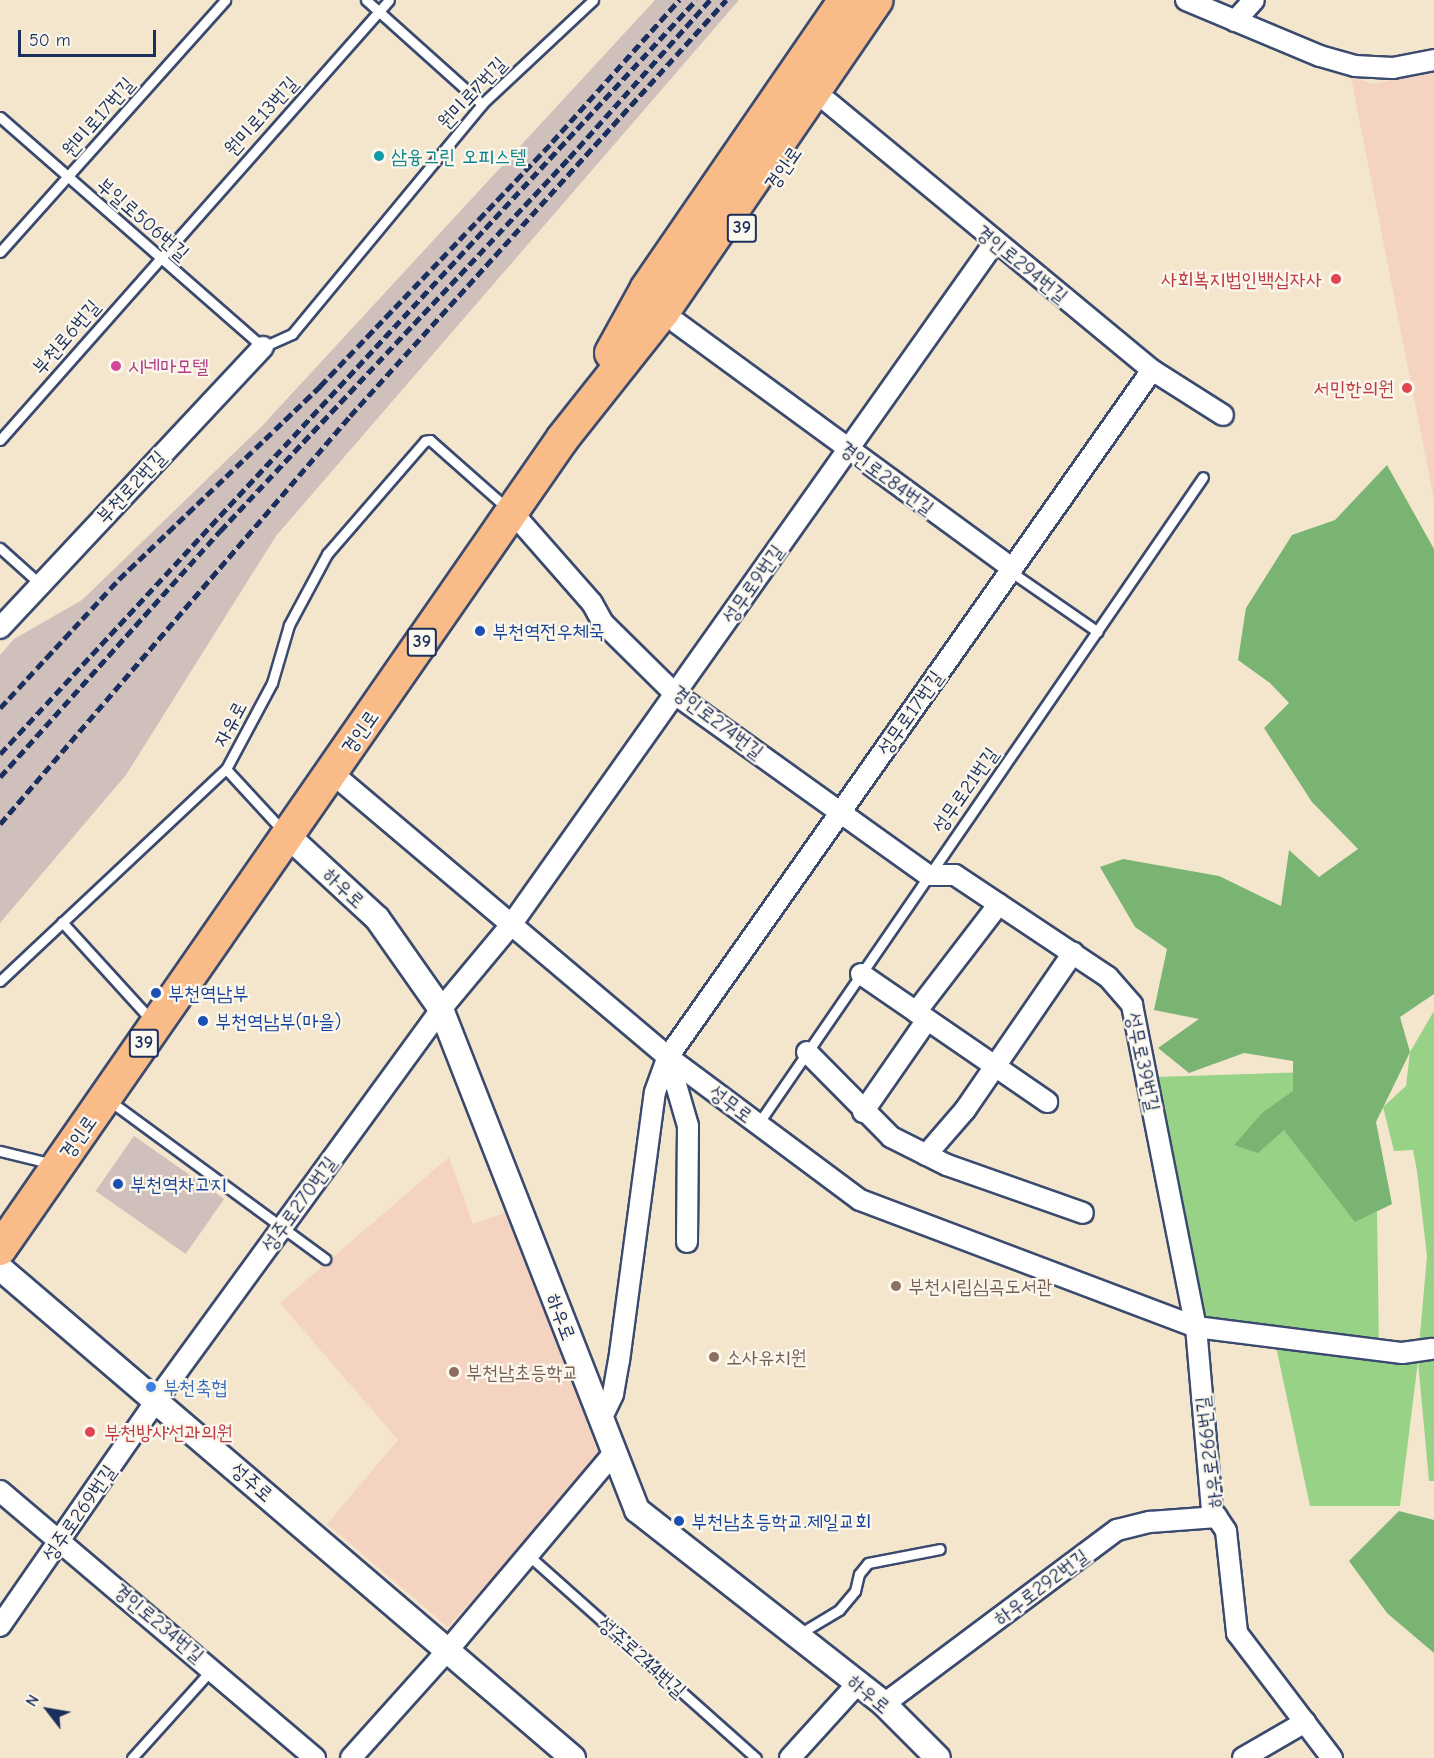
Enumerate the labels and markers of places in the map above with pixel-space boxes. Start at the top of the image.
place label: 삼융그린 오피스텔 [391,144,526,168]
marker: 삼융그린 오피스텔 [372,149,386,163]
place label: 사회복지법인백십자사 [1161,267,1322,291]
marker: 사회복지법인백십자사 [1327,270,1345,288]
place label: 시네마모텔 [128,354,208,378]
marker: 시네마모텔 [109,359,123,373]
place label: 서민한의원 [1314,376,1394,400]
marker: 서민한의원 [1398,379,1416,397]
place label: 부천역전우체국 [492,619,605,643]
marker: 부천역전우체국 [473,624,487,638]
place label: 부천역남부 [168,981,248,1005]
marker: 부천역남부 [149,986,163,1000]
place label: 부천역남부(마을) [215,1009,341,1033]
marker: 부천역남부(마을) [196,1014,210,1028]
place label: 부천역차고지 [130,1172,227,1196]
marker: 부천역차고지 [111,1177,125,1191]
place label: 부천시립심곡도서관 [908,1274,1053,1298]
marker: 부천시립심곡도서관 [889,1279,903,1293]
place label: 소사유치원 [726,1345,806,1369]
marker: 소사유치원 [707,1350,721,1364]
place label: 부천남초등학교 [466,1360,579,1384]
marker: 부천남초등학교 [447,1365,461,1379]
place label: 부천축협 [163,1375,227,1399]
marker: 부천축협 [144,1380,158,1394]
place label: 부천방사선과의원 [104,1420,233,1444]
marker: 부천방사선과의원 [81,1423,99,1441]
place label: 부천남초등학교.제일교회 [691,1509,871,1533]
marker: 부천남초등학교.제일교회 [672,1514,686,1528]

